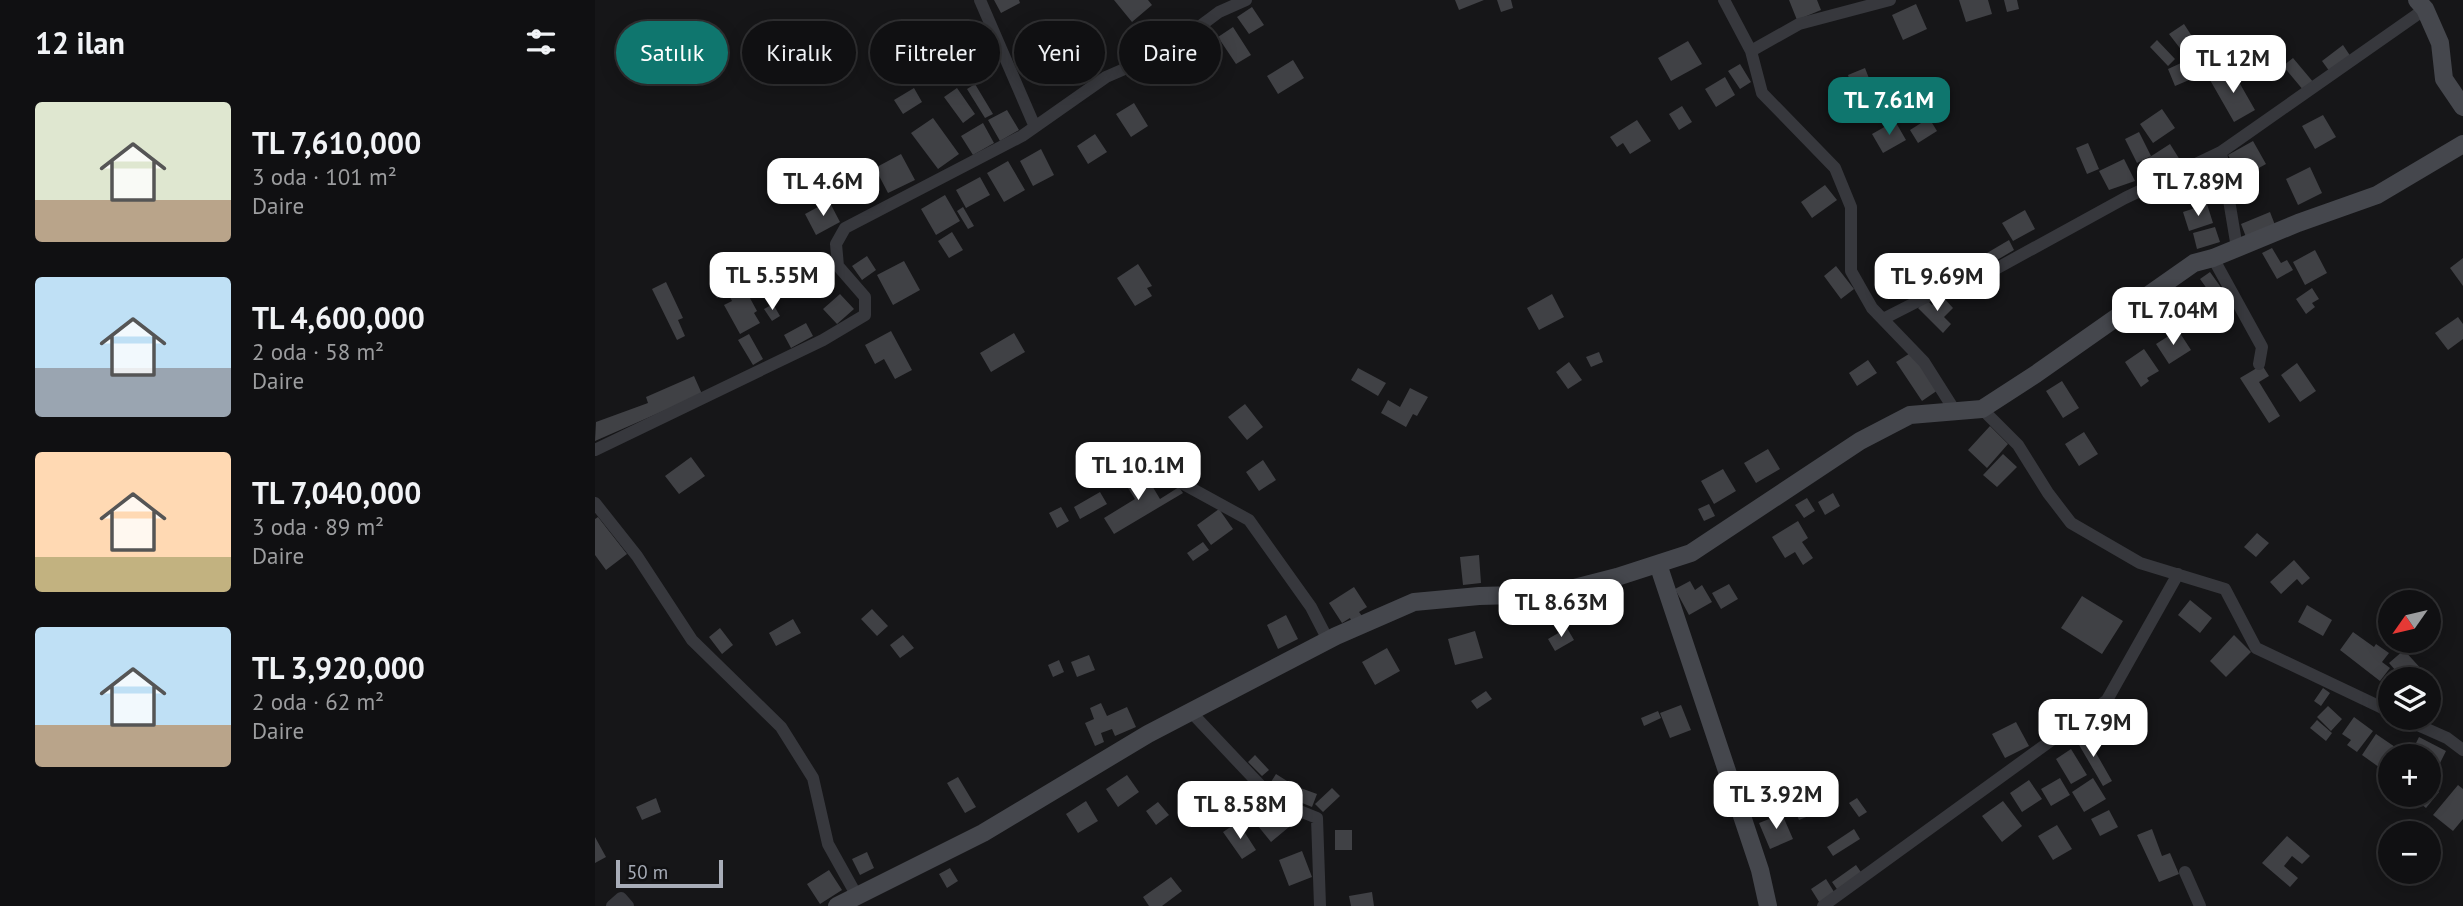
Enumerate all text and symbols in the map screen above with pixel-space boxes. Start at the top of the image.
chip: Satılık [616,21,728,84]
chip: Kiralık [742,21,856,84]
chip: Filtreler [870,21,1000,84]
chip: Yeni [1014,21,1105,84]
chip: Daire [1119,21,1221,84]
text: 12 ilan [35,23,125,62]
icon: filters [522,23,560,61]
pin: TL 12M [2176,36,2290,95]
text: TL 12M [2196,43,2270,72]
pin: TL 7.61M [1817,78,1961,137]
text: TL 7.61M [1844,85,1934,114]
text: TL 7,610,000 [252,123,421,162]
icon: home [91,130,175,214]
pin: TL 4.6M [758,158,888,218]
pin: TL 7.89M [2126,158,2270,218]
text: 3 oda · 101 m² [252,162,397,191]
text: TL 4.6M [783,166,863,195]
text: TL 7.89M [2153,166,2243,195]
text: Daire [252,191,304,220]
pin: TL 5.55M [700,252,844,312]
pin: TL 9.69M [1865,254,2009,313]
text: TL 5.55M [726,260,818,289]
text: TL 9.69M [1891,261,1983,290]
pin: TL 7.04M [2101,288,2245,347]
text: TL 7.04M [2128,295,2218,324]
text: TL 4,600,000 [252,298,425,337]
icon: home [91,305,175,389]
text: 2 oda · 58 m² [252,337,384,366]
text: Daire [252,366,304,395]
pin: TL 10.1M [1066,442,1210,502]
text: TL 10.1M [1092,450,1184,479]
text: TL 7,040,000 [252,473,421,512]
icon: home [91,480,175,564]
text: 3 oda · 89 m² [252,512,384,541]
text: Daire [252,541,304,570]
pin: TL 8.63M [1489,580,1633,639]
text: TL 8.63M [1515,587,1607,616]
north arrow [2378,590,2441,653]
map controls [2378,590,2441,884]
text: TL 3,920,000 [252,648,425,687]
icon: home [91,655,175,739]
button: layers [2378,667,2441,730]
text: 2 oda · 62 m² [252,687,384,716]
pin: TL 7.9M [2028,700,2158,759]
text: TL 7.9M [2055,707,2131,736]
text: Daire [252,716,304,745]
button: + [2378,744,2441,807]
pin: TL 3.92M [1704,772,1848,831]
text: TL 3.92M [1730,779,1822,808]
pin: TL 8.58M [1168,782,1312,841]
text: TL 8.58M [1194,789,1286,818]
button: − [2378,821,2441,884]
scale bar [616,857,723,889]
text: 50 m [627,860,668,884]

